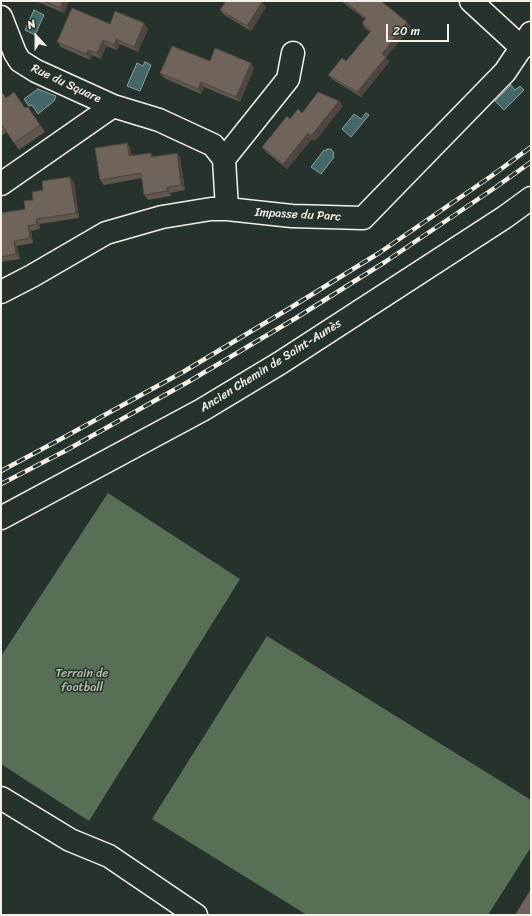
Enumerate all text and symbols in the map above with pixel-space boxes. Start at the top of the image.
text: N [25,14,38,35]
north arrow [16,16,56,56]
scale bar [388,16,451,42]
text: 20 m [393,20,420,42]
street label: Rue du Square [29,62,103,106]
street label: Impasse du Parc [255,206,341,224]
street label: Ancien Chemin de Saint-Aunès [198,316,344,416]
park label: Terrain de football [55,667,109,695]

